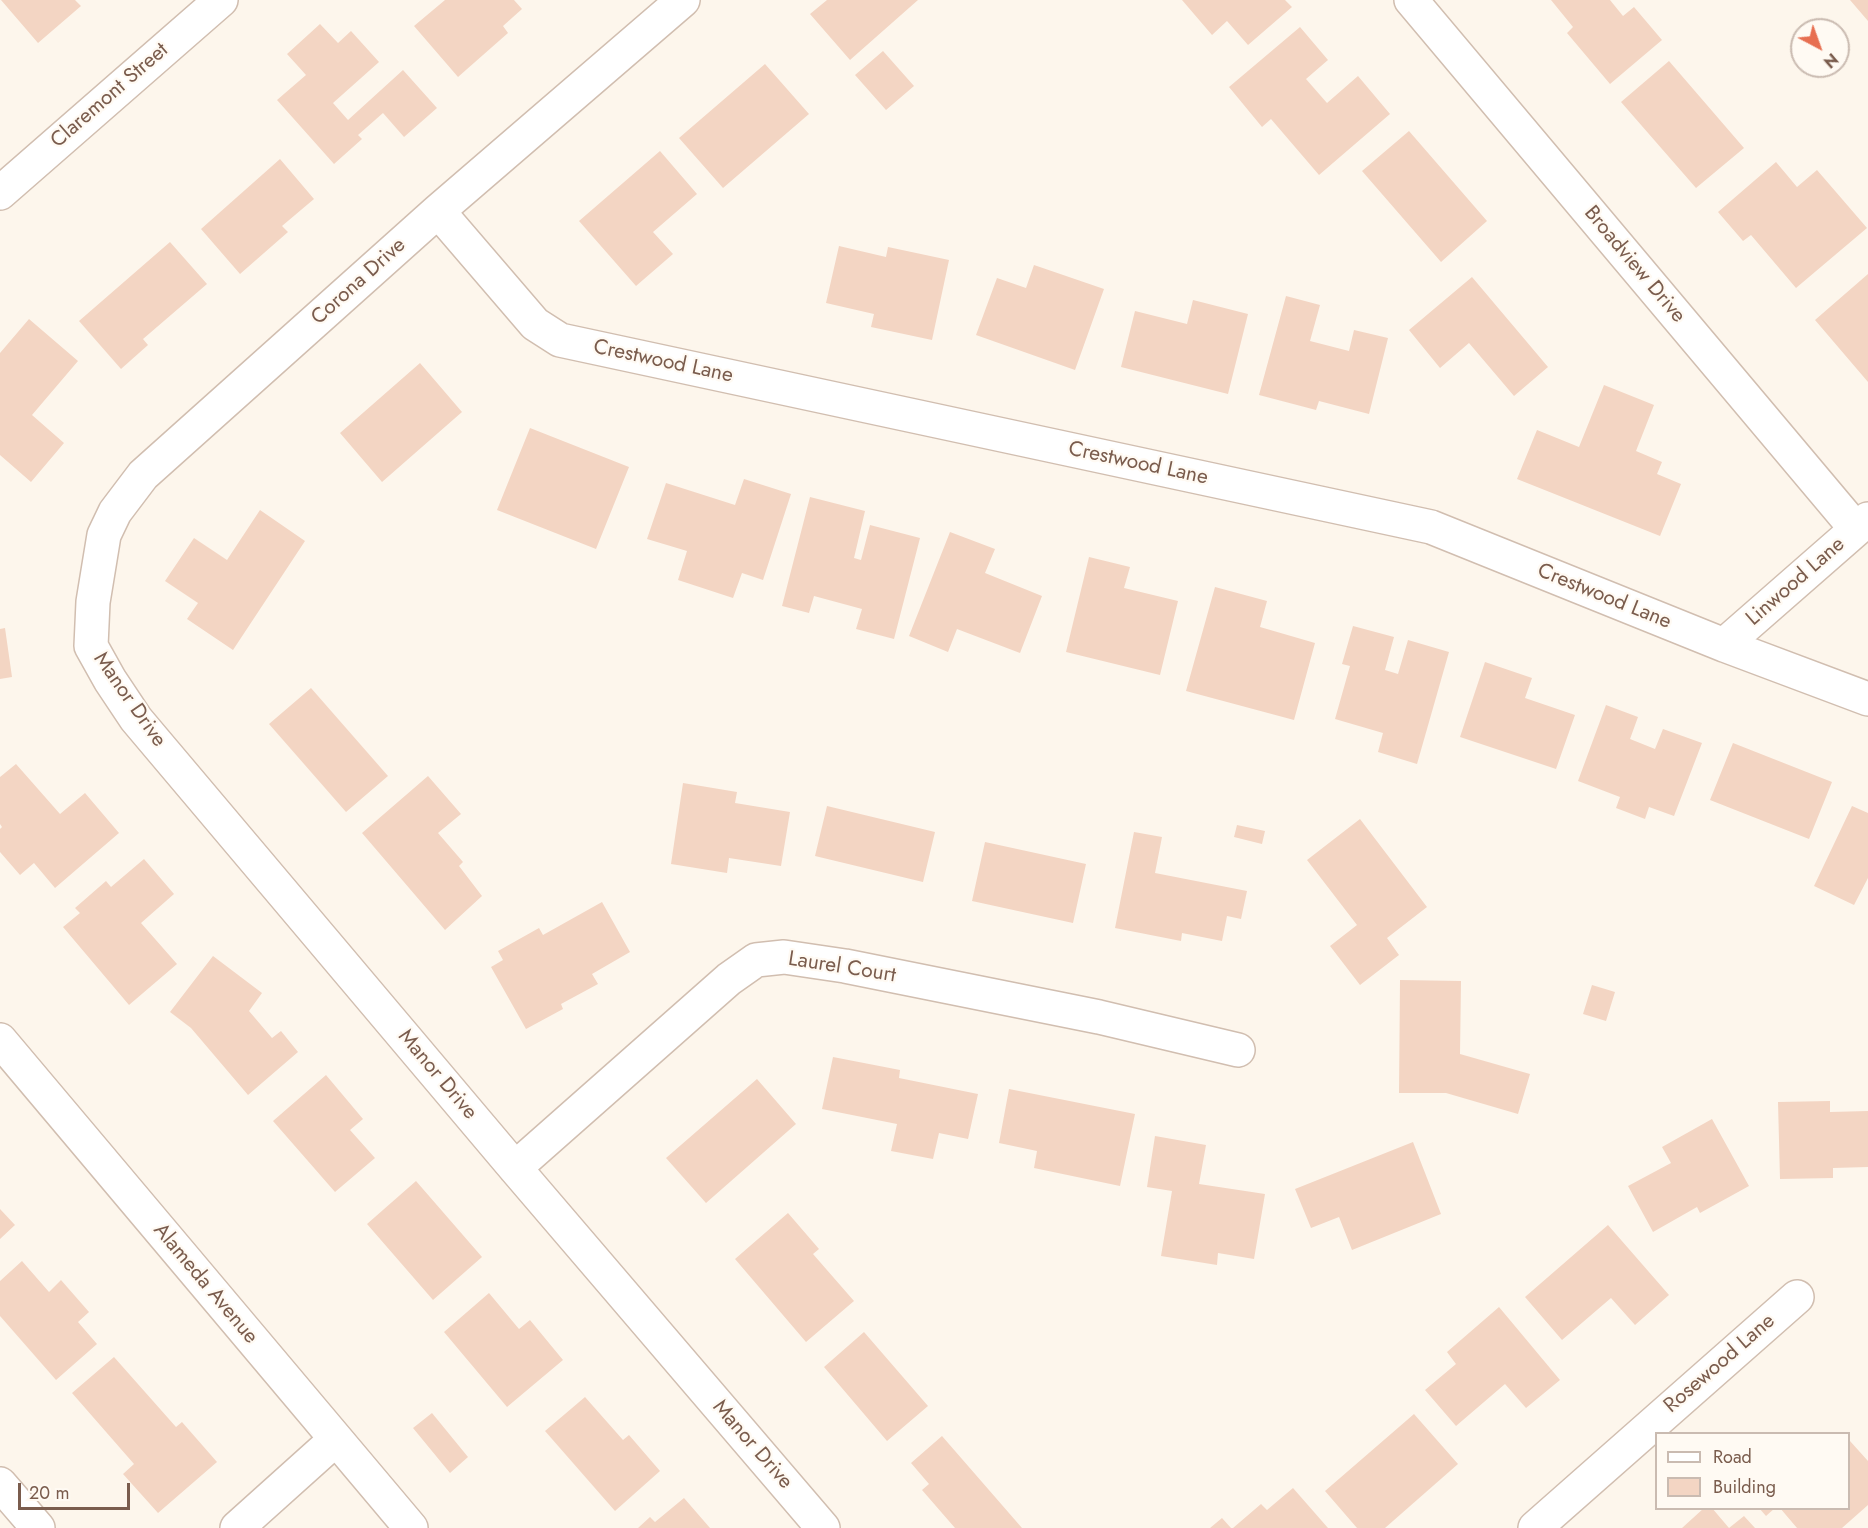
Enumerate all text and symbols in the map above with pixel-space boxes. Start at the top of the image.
north arrow [1790,18,1850,78]
street label: Claremont Street [46,38,174,154]
text: N [1818,48,1843,73]
street label: Broadview Drive [1578,202,1690,328]
street label: Corona Drive [307,233,411,331]
street label: Crestwood Lane [591,335,735,389]
street label: Crestwood Lane [1066,437,1210,491]
street label: Linwood Lane [1742,532,1850,632]
street label: Crestwood Lane [1533,559,1675,635]
street label: Manor Drive [87,648,171,752]
street label: Laurel Court [786,947,898,989]
street label: Manor Drive [392,1025,482,1125]
street label: Alameda Avenue [147,1219,263,1349]
street label: Rosewood Lane [1659,1309,1781,1419]
street label: Manor Drive [706,1395,798,1495]
legend [1655,1432,1850,1510]
text: Road [1713,1444,1752,1470]
scale bar [21,1471,134,1509]
text: Building [1713,1474,1776,1500]
text: 20 m [29,1480,69,1506]

